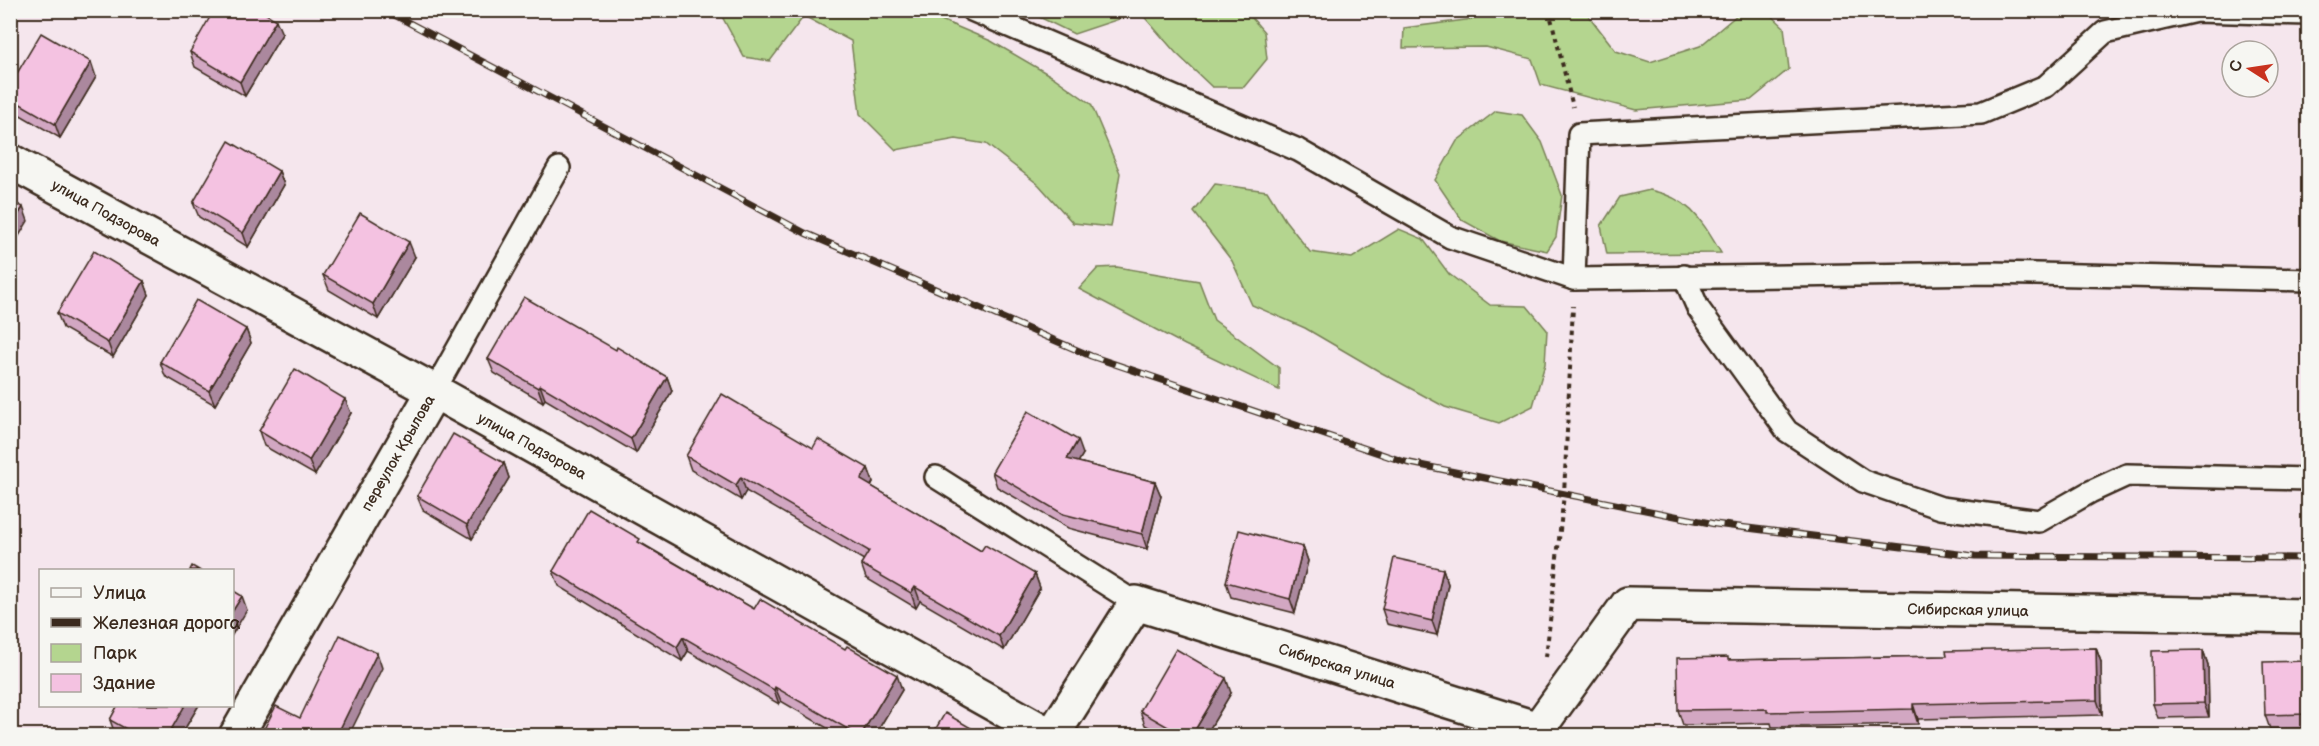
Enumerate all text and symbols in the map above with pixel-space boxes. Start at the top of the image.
north arrow [2220,39,2280,99]
text: С [2226,59,2247,74]
street label: улица Подзорова [48,176,164,251]
street label: переулок Крылова [357,392,440,515]
street label: улица Подзорова [474,409,590,484]
legend [39,569,234,707]
text: Улица [93,583,147,604]
street label: Сибирская улица [1907,600,2029,621]
text: Железная дорога [93,613,241,634]
street label: Сибирская улица [1276,640,1398,693]
text: Парк [93,643,137,664]
text: Здание [93,673,155,694]

